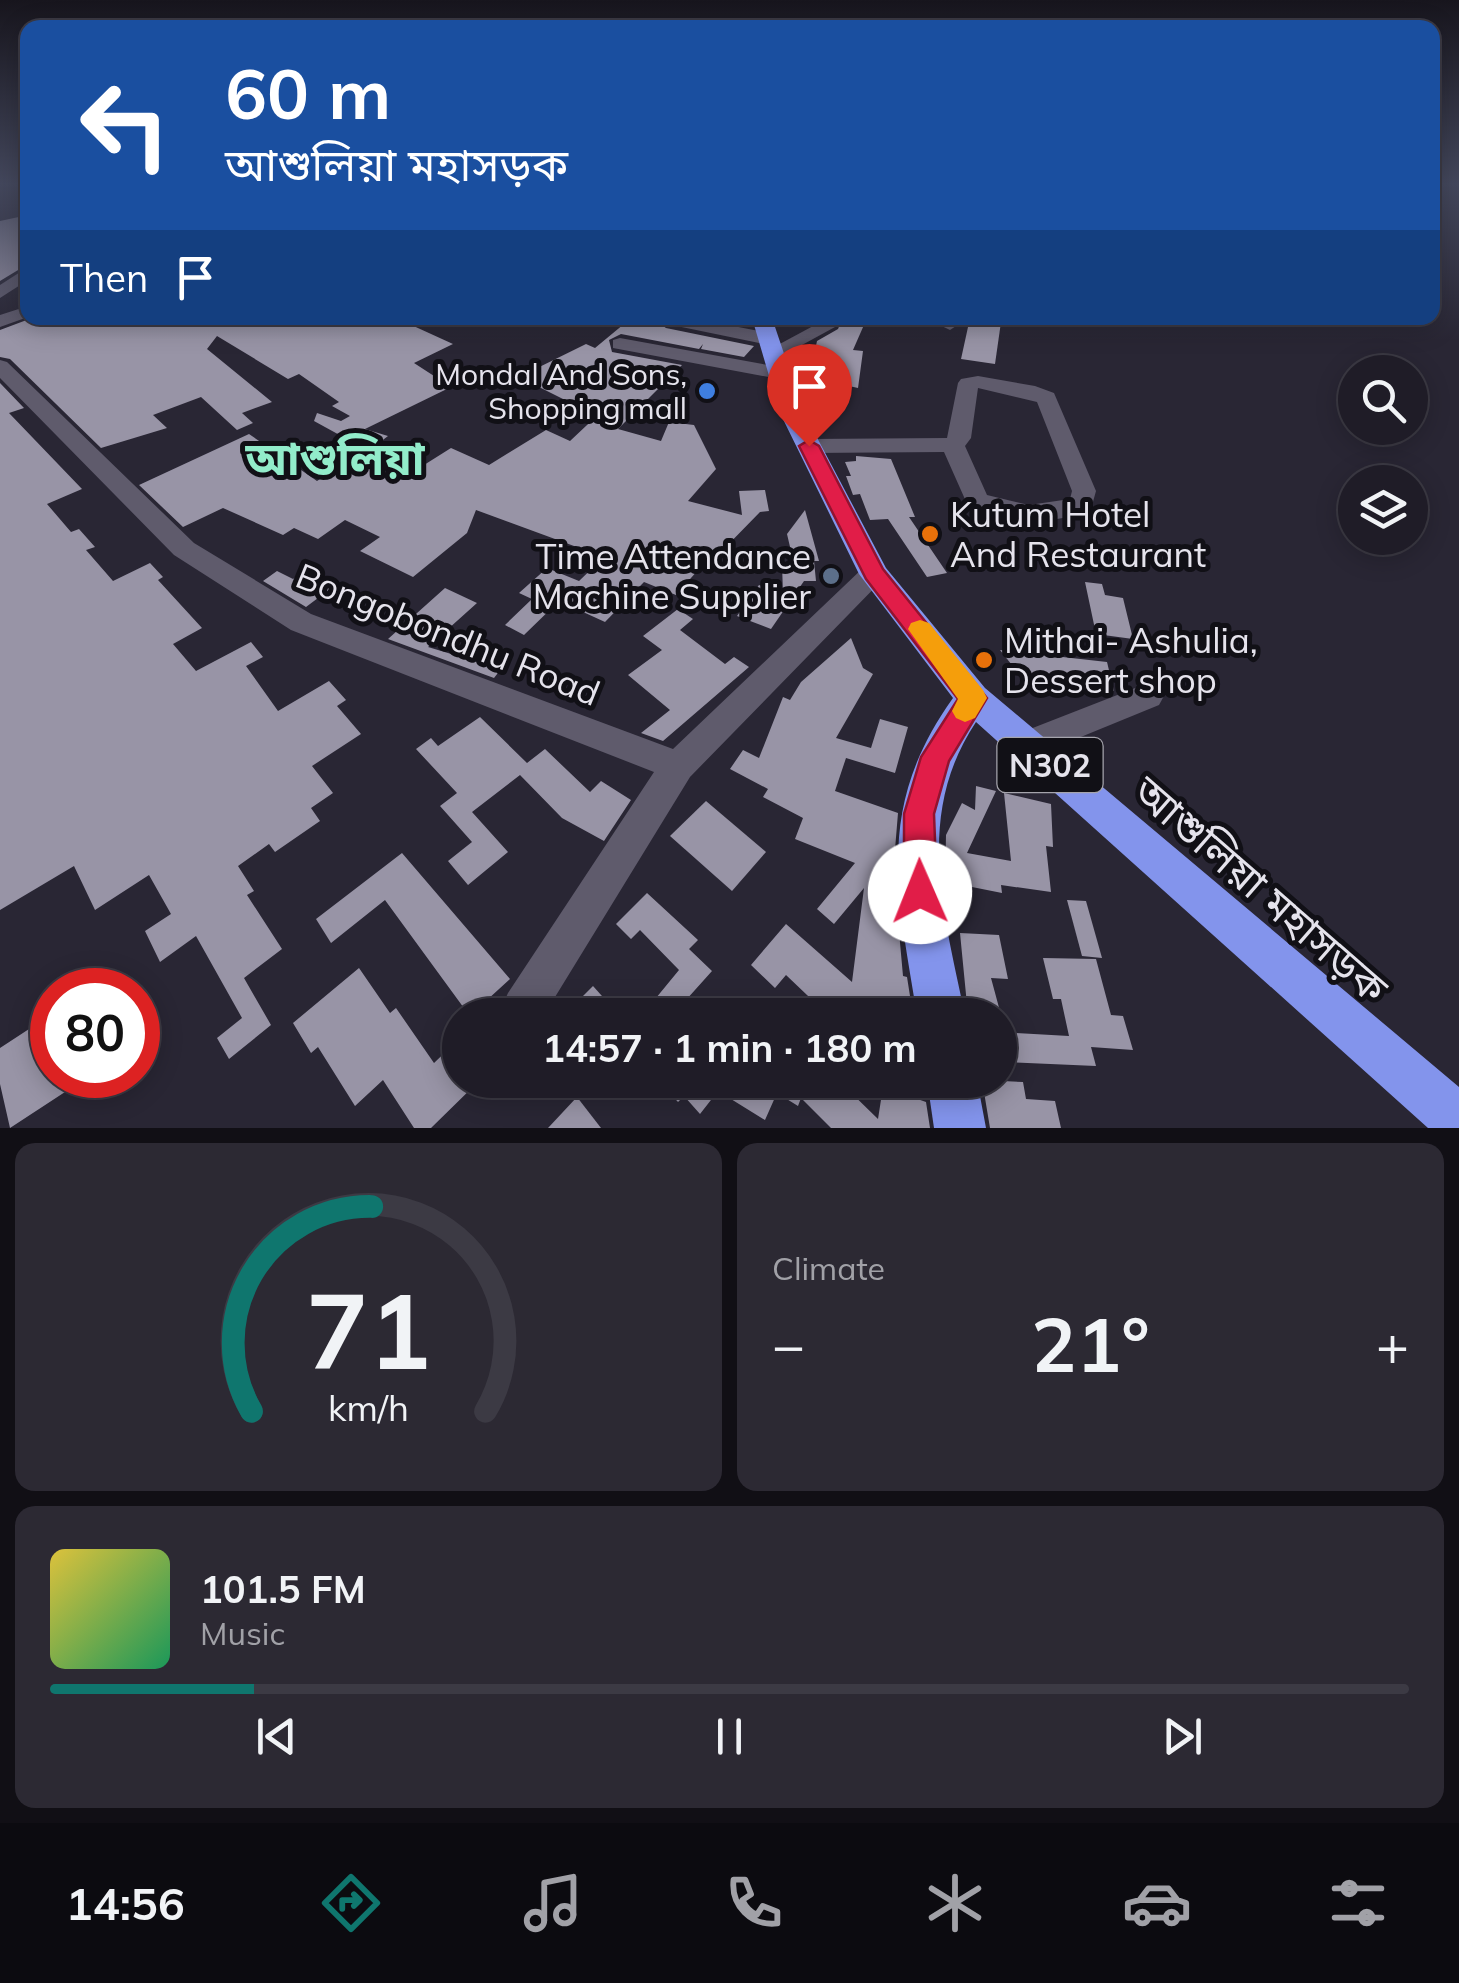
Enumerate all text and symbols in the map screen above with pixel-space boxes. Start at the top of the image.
text: 60 m [225,49,391,137]
icon: left [60,60,190,190]
text: আশুলিয়া মহাসড়ক [225,136,568,192]
icon: arrive [168,250,223,305]
text: Then [60,254,148,302]
pin [767,344,852,447]
place label: Mondal And Sons, Shopping mall [435,355,687,427]
map controls [1338,355,1428,555]
button: search [1338,355,1428,445]
icon: arrive [782,359,837,414]
marker: Mondal And Sons, Shopping mall [696,380,718,402]
district label: আশুলিয়া [244,430,426,486]
button: layers [1338,465,1428,555]
place label: Kutum Hotel And Restaurant [950,492,1206,576]
marker: Kutum Hotel And Restaurant [919,523,941,545]
place label: Time Attendance Machine Supplier [533,534,811,618]
street label: Bongobondhu Road [290,553,606,715]
marker: Time Attendance Machine Supplier [820,565,842,587]
place label: Mithai- Ashulia, Dessert shop [1004,618,1258,702]
marker: Mithai- Ashulia, Dessert shop [973,649,995,671]
road number: N302 [998,738,1102,792]
street label: আশুলিয়া মহাসড়ক [1122,763,1400,1015]
position arrow [868,840,972,944]
speed limit sign: 80 [30,968,160,1098]
text: 14:57 · 1 min · 180 m [542,1024,917,1072]
text: Climate [772,1248,885,1288]
text: 71 [306,1264,431,1395]
text: 21° [1031,1297,1150,1391]
text: − [772,1310,805,1379]
text: + [1376,1310,1409,1379]
text: km/h [328,1385,409,1430]
text: 101.5 FM [200,1565,366,1613]
text: Music [200,1613,285,1653]
icon: previous [249,1709,304,1764]
icon: pause [702,1709,757,1764]
icon: next [1155,1709,1210,1764]
icon: directions [316,1868,386,1938]
icon: music [518,1868,588,1938]
icon: phone [719,1868,789,1938]
icon: climate [920,1868,990,1938]
icon: car [1122,1868,1192,1938]
icon: filters [1323,1868,1393,1938]
text: 14:56 [66,1875,185,1931]

